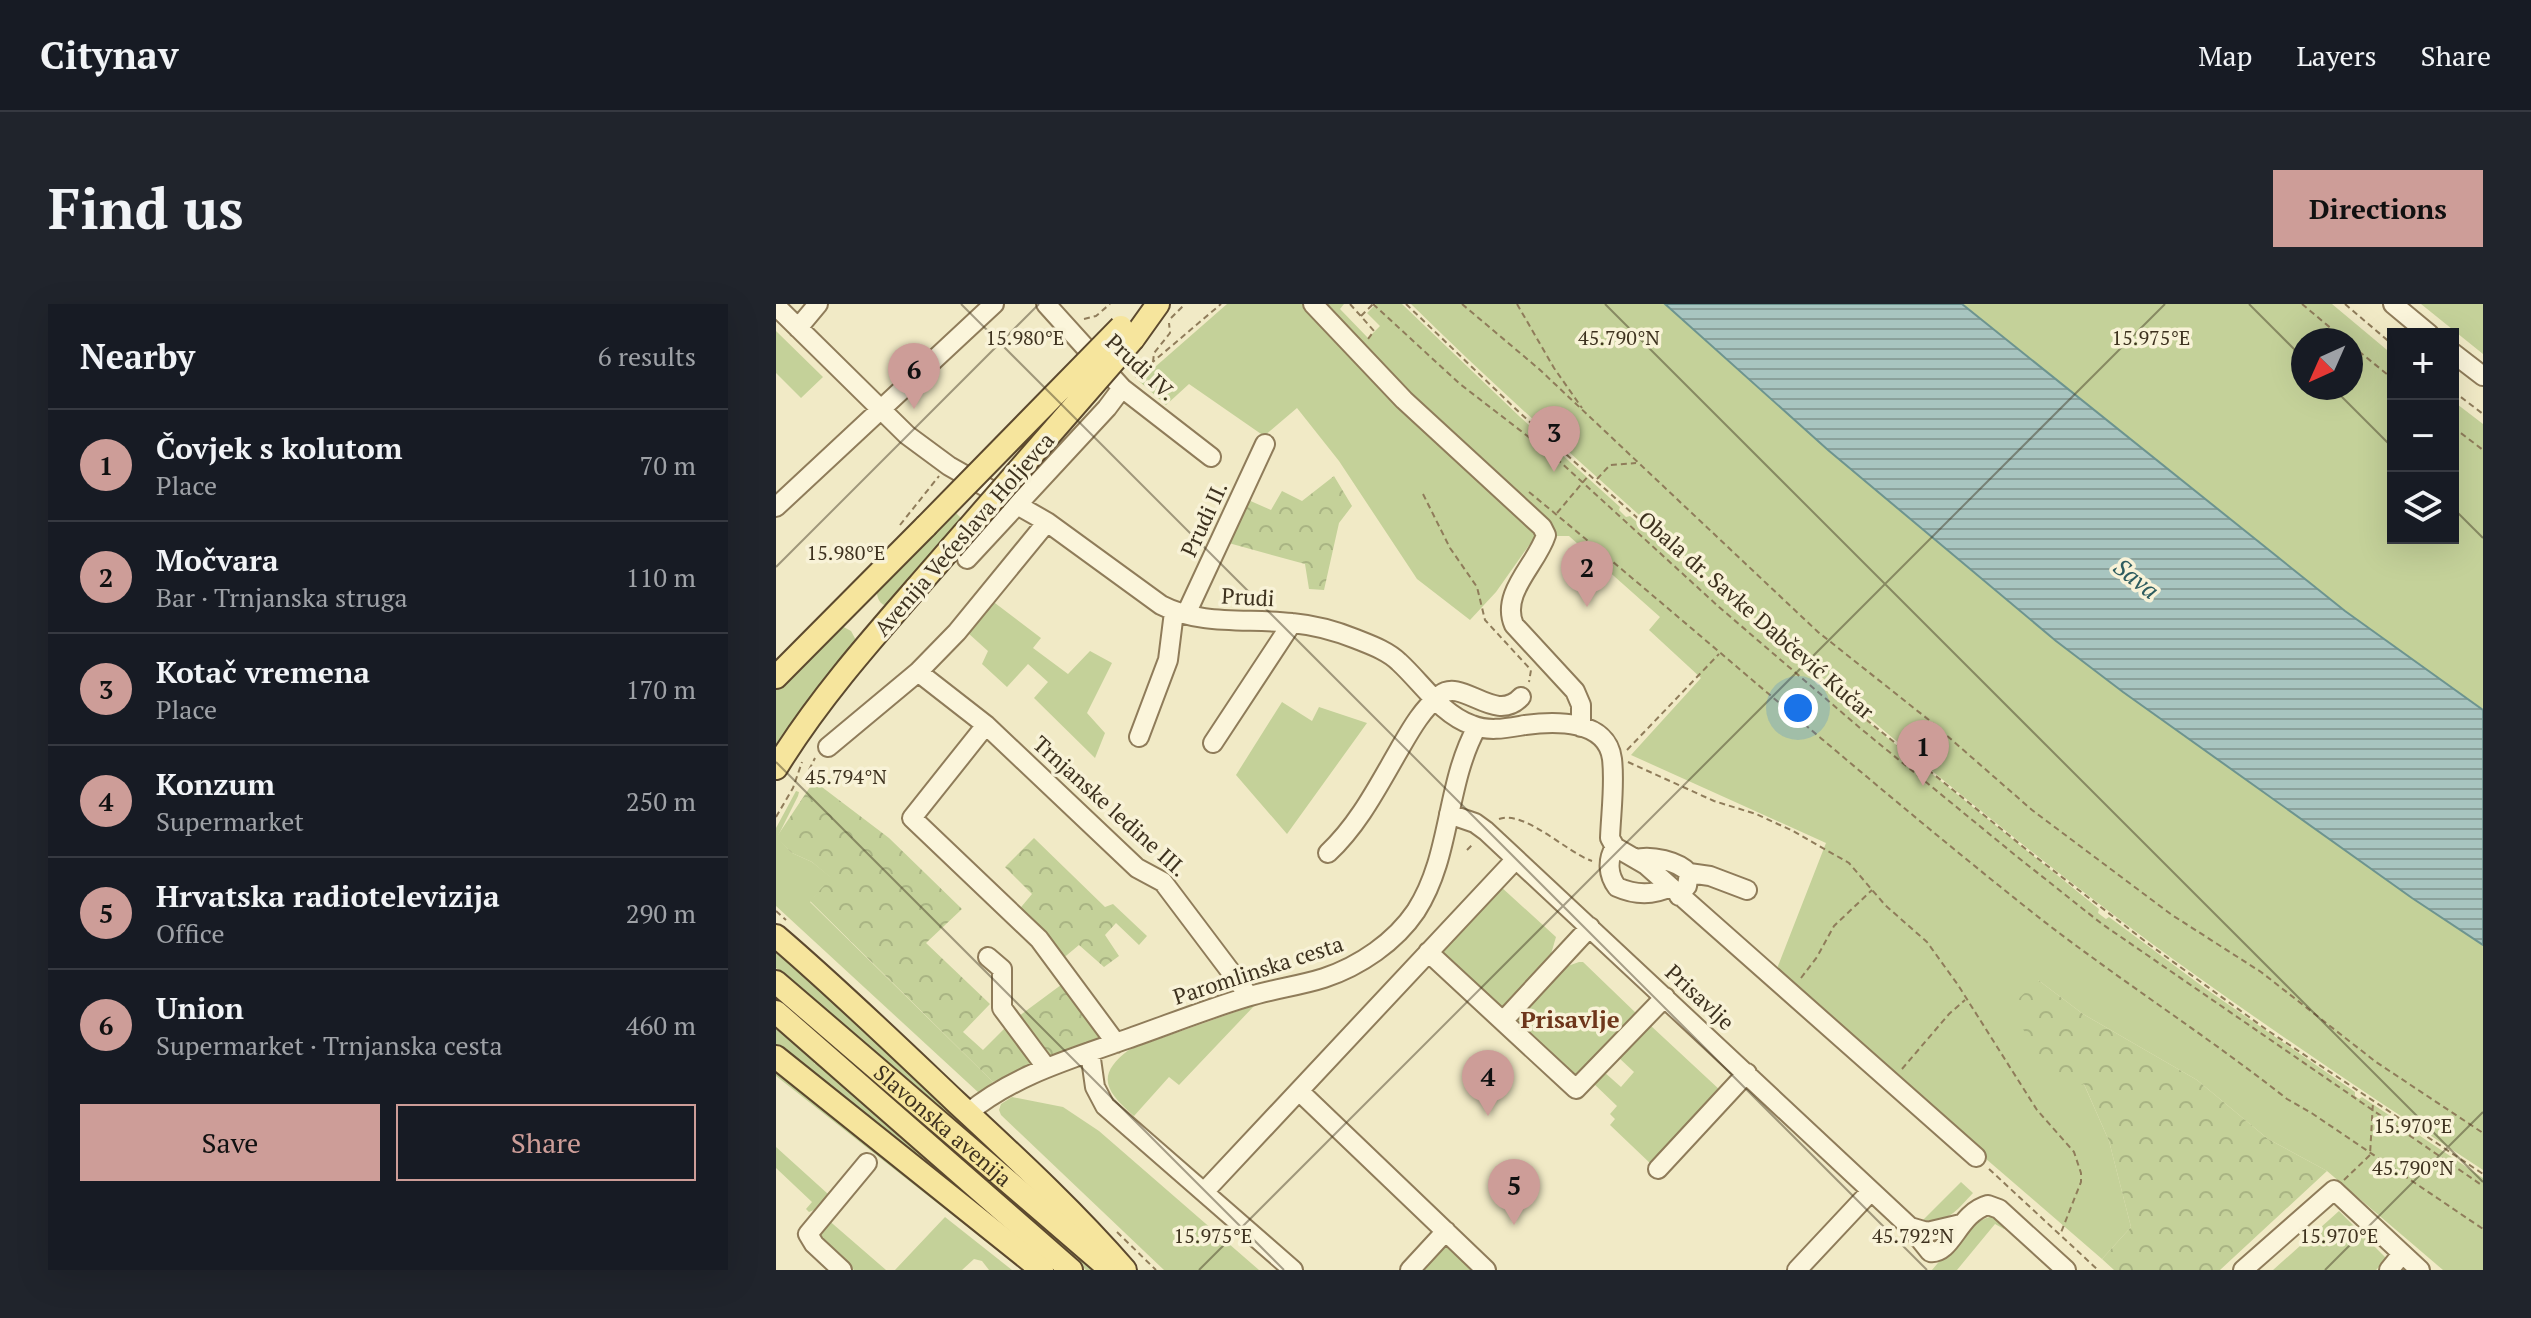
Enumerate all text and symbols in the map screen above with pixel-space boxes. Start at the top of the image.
text: Citynav [40,30,179,80]
text: Map [2198,37,2252,74]
text: Layers [2296,37,2377,74]
text: Share [2421,37,2491,74]
button: Directions [2273,170,2483,247]
text: Find us [48,171,244,245]
text: 15.980°E [986,324,1065,351]
text: 45.790°N [1578,324,1660,351]
text: 15.975°E [2112,324,2191,351]
street label: Prudi IV. [1100,327,1183,406]
north arrow [2291,328,2363,400]
map controls [2387,328,2459,544]
button: + [2387,328,2459,400]
text: Nearby [80,334,195,379]
text: 6 results [598,339,696,373]
pin: 6 [888,343,940,409]
button: − [2387,400,2459,472]
pin: 3 [1528,406,1580,472]
street label: Avenija Većeslava Holjevca [867,426,1060,642]
text: Čovjek s kolutom [156,428,402,468]
text: 1 [99,448,113,482]
text: 70 m [640,448,696,482]
text: Place [156,468,217,502]
button: layers [2387,472,2459,544]
street label: Prudi II. [1174,476,1234,561]
street label: Obala dr. Savke Dabčević Kučar [1632,504,1881,726]
text: 15.980°E [807,539,886,566]
text: Močvara [156,540,279,580]
pin: 2 [1561,541,1613,607]
water label: Sava [2108,551,2166,606]
text: 2 [99,560,113,594]
text: 110 m [626,560,696,594]
text: Bar · Trnjanska struga [156,580,408,614]
street label: Prudi [1221,581,1275,612]
text: Kotač vremena [156,652,370,692]
text: 3 [99,672,113,706]
text: 170 m [626,672,696,706]
your location [1778,688,1818,728]
text: Place [156,692,217,726]
pin: 1 [1897,720,1949,786]
street label: Trnjanske ledine III. [1027,729,1193,882]
text: 45.794°N [805,763,887,790]
text: Konzum [156,764,275,804]
text: 4 [99,784,113,818]
text: 250 m [626,784,696,818]
text: Supermarket [156,804,304,838]
text: Hrvatska radiotelevizija [156,876,500,916]
text: 5 [99,896,113,930]
text: 290 m [626,896,696,930]
text: Office [156,916,224,950]
street label: Paromlinska cesta [1169,928,1347,1011]
street label: Prisavlje [1660,957,1741,1036]
text: Union [156,988,244,1028]
district label: Prisavlje [1520,1003,1620,1035]
text: 6 [99,1008,113,1042]
text: 460 m [626,1008,696,1042]
text: Supermarket · Trnjanska cesta [156,1028,503,1062]
pin: 4 [1462,1050,1514,1116]
street label: Slavonska avenija [868,1058,1018,1192]
button: Save [80,1104,380,1181]
button: Share [396,1104,696,1181]
text: 15.970°E [2374,1112,2453,1139]
text: 45.790°N [2372,1154,2454,1181]
pin: 5 [1488,1159,1540,1225]
text: 15.975°E [1174,1222,1253,1249]
text: 45.792°N [1872,1222,1954,1249]
text: 15.970°E [2300,1222,2379,1249]

